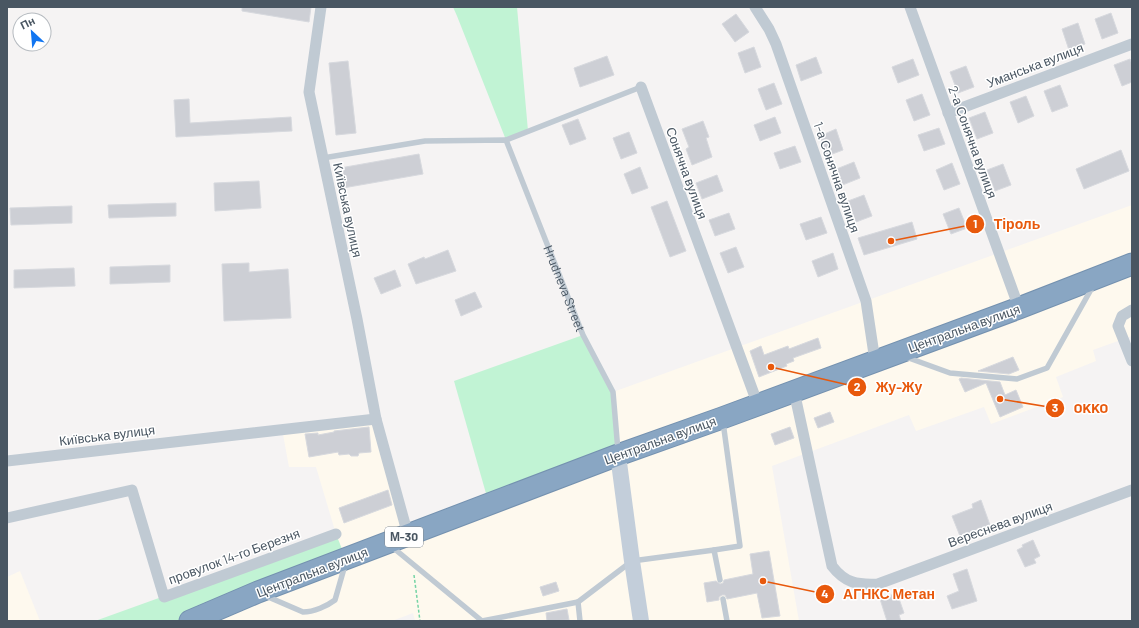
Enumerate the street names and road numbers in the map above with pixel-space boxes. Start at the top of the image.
street label: Уманська вулиця [984,39,1086,91]
street label: 2-а Сонячна вулиця [945,83,1001,201]
street label: 1-а Сонячна вулиця [811,119,863,235]
street label: Сонячна вулиця [663,125,711,221]
street label: Київська вулиця [330,161,366,259]
street label: Hrudneva Street [540,243,589,334]
street label: Центральна вулиця [906,300,1022,356]
street label: Центральна вулиця [602,412,718,468]
street label: Київська вулиця [58,421,156,449]
street label: Вереснева вулиця [946,498,1054,550]
street label: провулок 14-го Березня [166,525,302,587]
road number: М-30 [385,527,423,547]
street label: Центральна вулиця [254,543,370,601]

